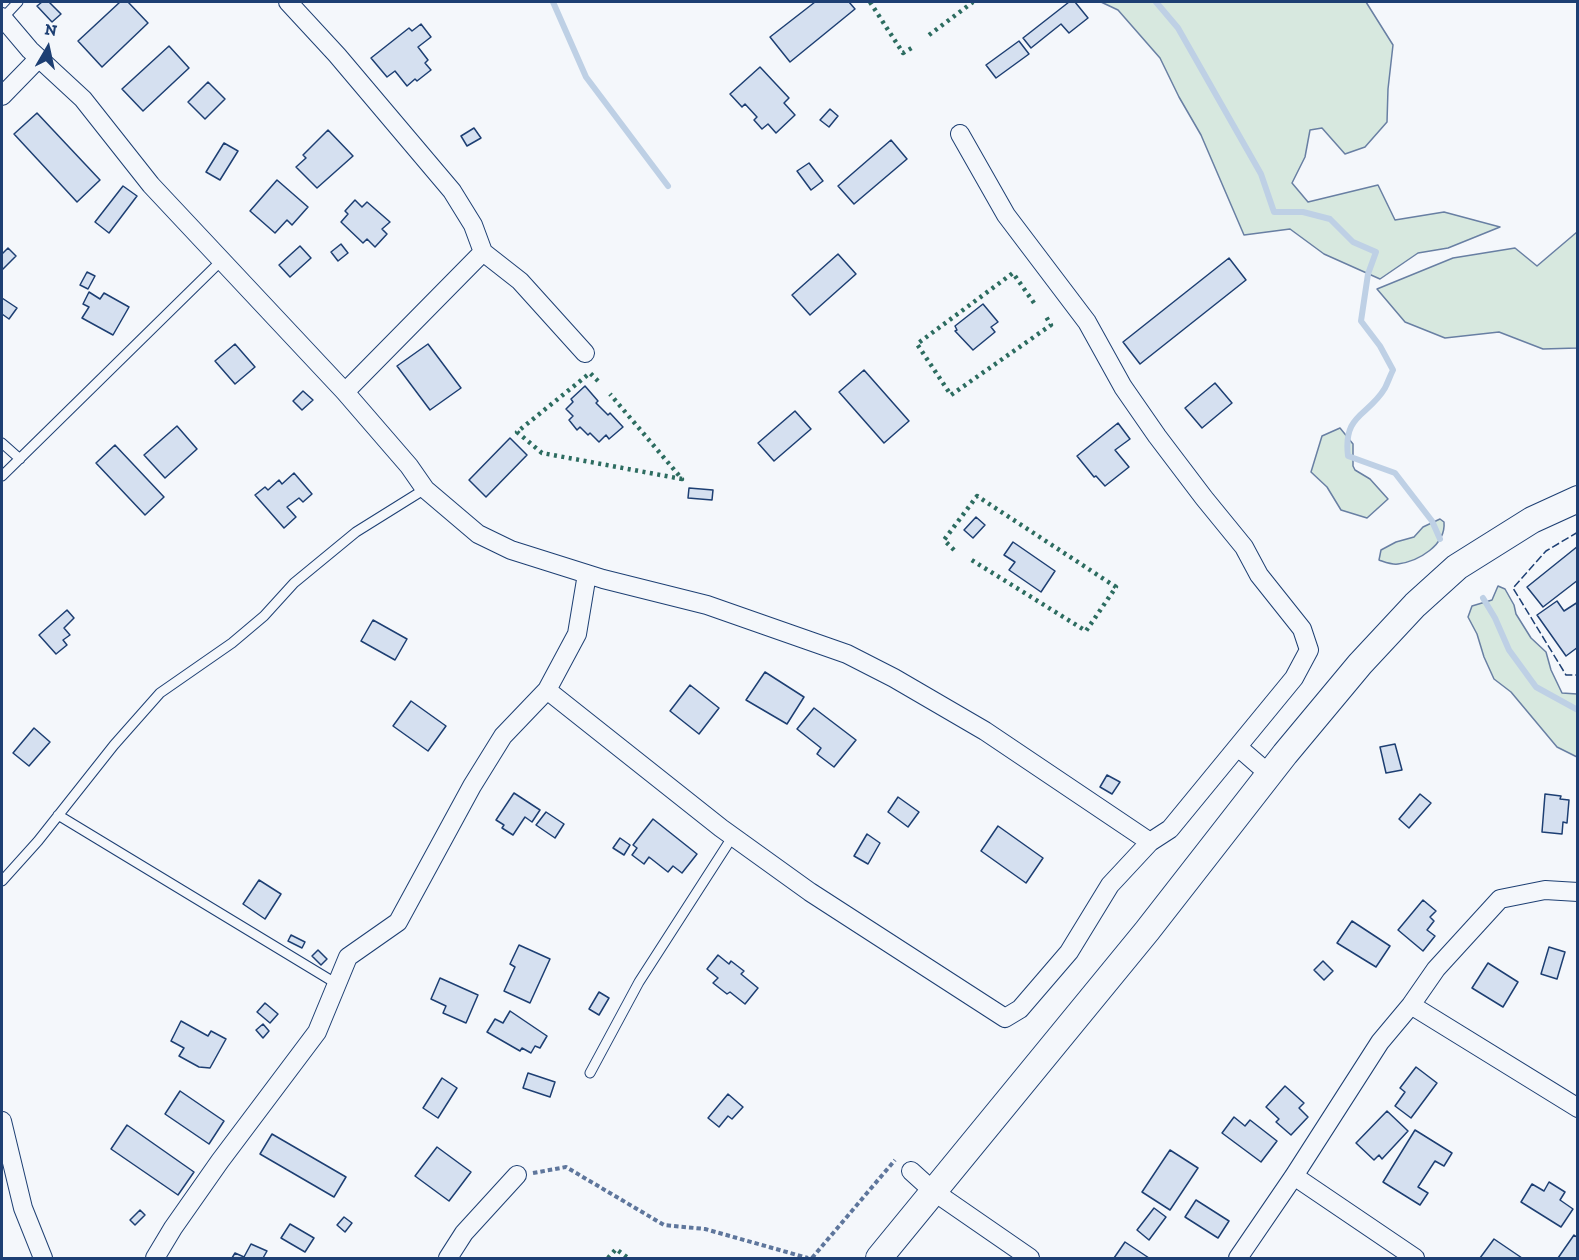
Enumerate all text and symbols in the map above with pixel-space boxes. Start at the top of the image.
north arrow [18,18,78,78]
text: N [43,19,58,40]

